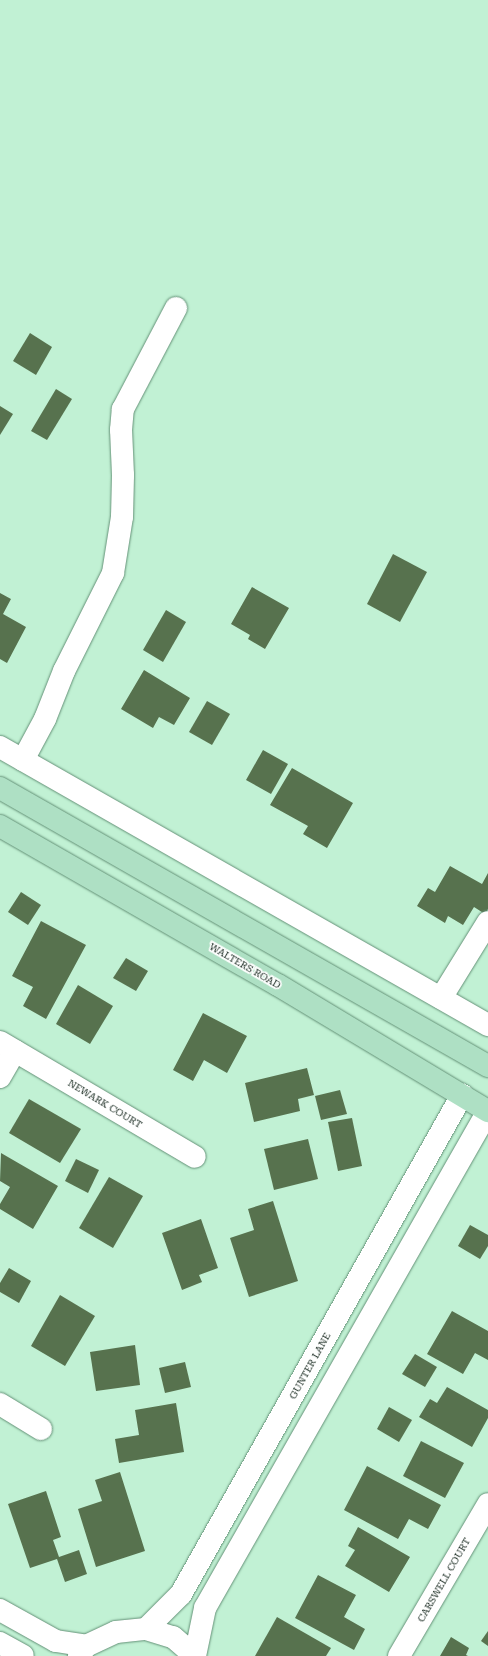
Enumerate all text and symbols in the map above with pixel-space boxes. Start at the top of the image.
street label: WALTERS ROAD [207,941,283,991]
street label: NEWARK COURT [66,1077,144,1131]
street label: GUNTER LANE [287,1331,333,1401]
street label: CARSWELL COURT [415,1536,473,1624]

